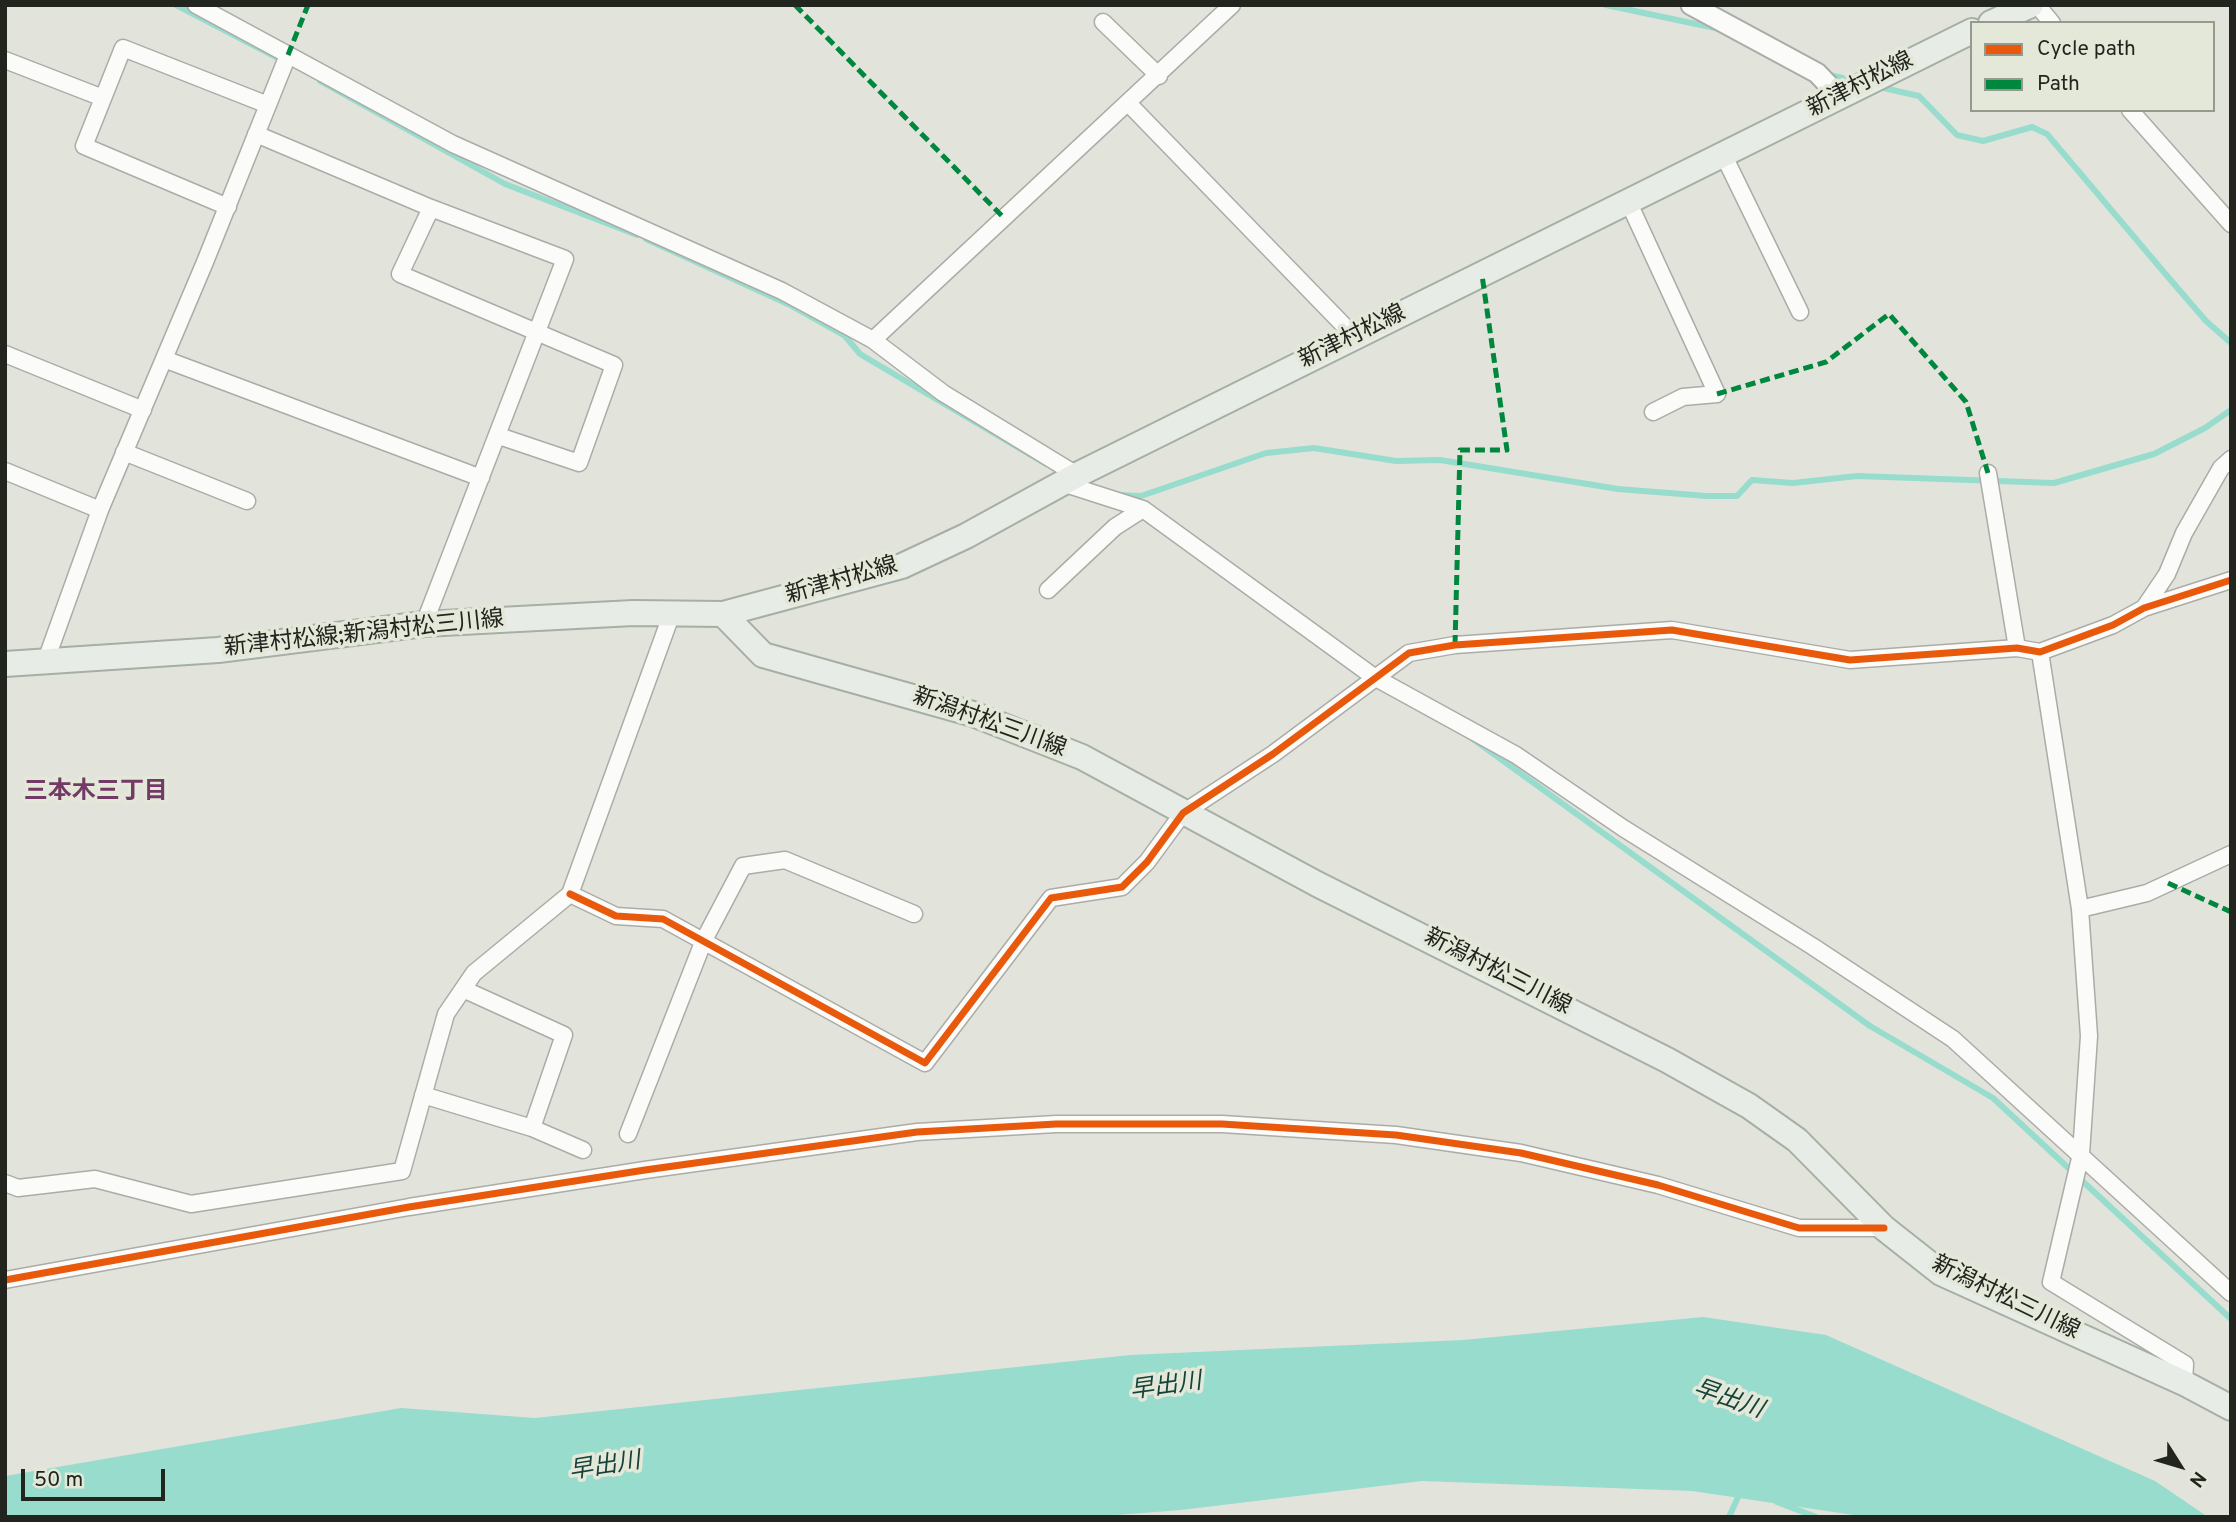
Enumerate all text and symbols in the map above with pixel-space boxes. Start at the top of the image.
legend [1970,21,2215,112]
text: Cycle path [2037,36,2136,63]
street label: 新津村松線 [1804,48,1918,124]
text: Path [2037,71,2080,98]
street label: 新津村松線 [1295,300,1411,376]
street label: 新津村松線 [783,553,901,611]
street label: 新津村松線;新潟村松三川線 [223,607,505,663]
street label: 新潟村松三川線 [909,683,1069,765]
district label: 三本木三丁目 [24,779,168,807]
street label: 新潟村松三川線 [1419,924,1575,1022]
street label: 新潟村松三川線 [1927,1251,2083,1347]
water label: 早出川 [1128,1369,1204,1407]
water label: 早出川 [1689,1376,1767,1426]
north arrow [2145,1431,2215,1501]
water label: 早出川 [567,1448,643,1488]
scale bar [24,1456,168,1500]
text: N [2183,1466,2210,1491]
text: 50 m [34,1467,83,1494]

